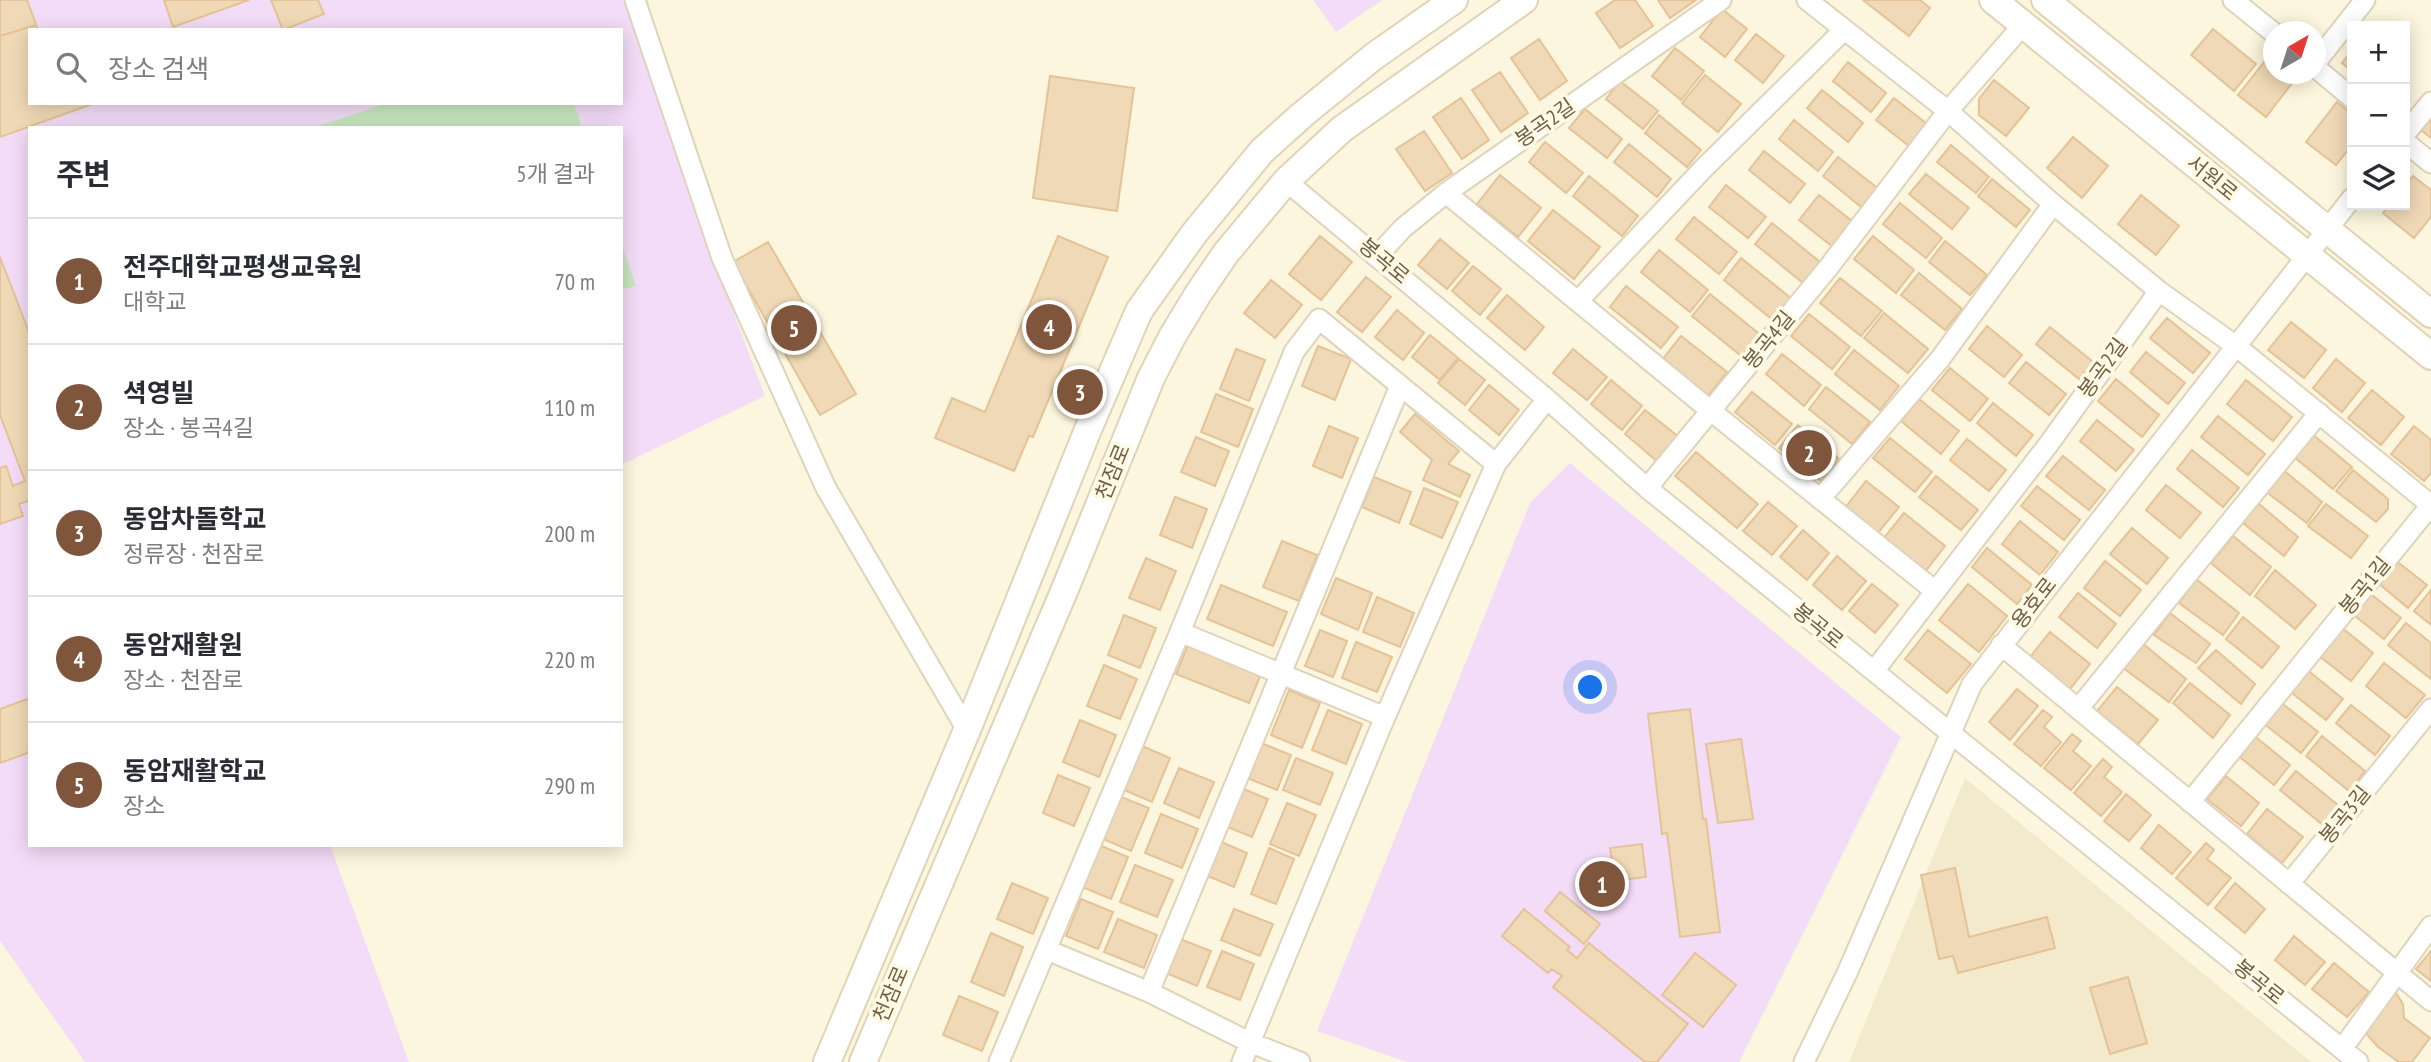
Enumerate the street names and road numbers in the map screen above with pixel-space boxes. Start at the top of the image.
street label: 봉곡2길 [1509,92,1580,153]
street label: 서원로 [2181,149,2243,206]
street label: 봉곡로 [1353,232,1415,290]
street label: 봉곡4길 [1737,305,1800,374]
street label: 봉곡2길 [2072,332,2133,403]
street label: 천잠로 [1089,440,1136,504]
street label: 봉곡1길 [2333,551,2396,620]
street label: 용호로 [2005,572,2062,634]
street label: 봉곡로 [1787,597,1849,654]
street label: 봉곡3길 [2313,780,2376,849]
street label: 봉곡로 [2228,953,2290,1010]
street label: 천잠로 [867,962,914,1026]

